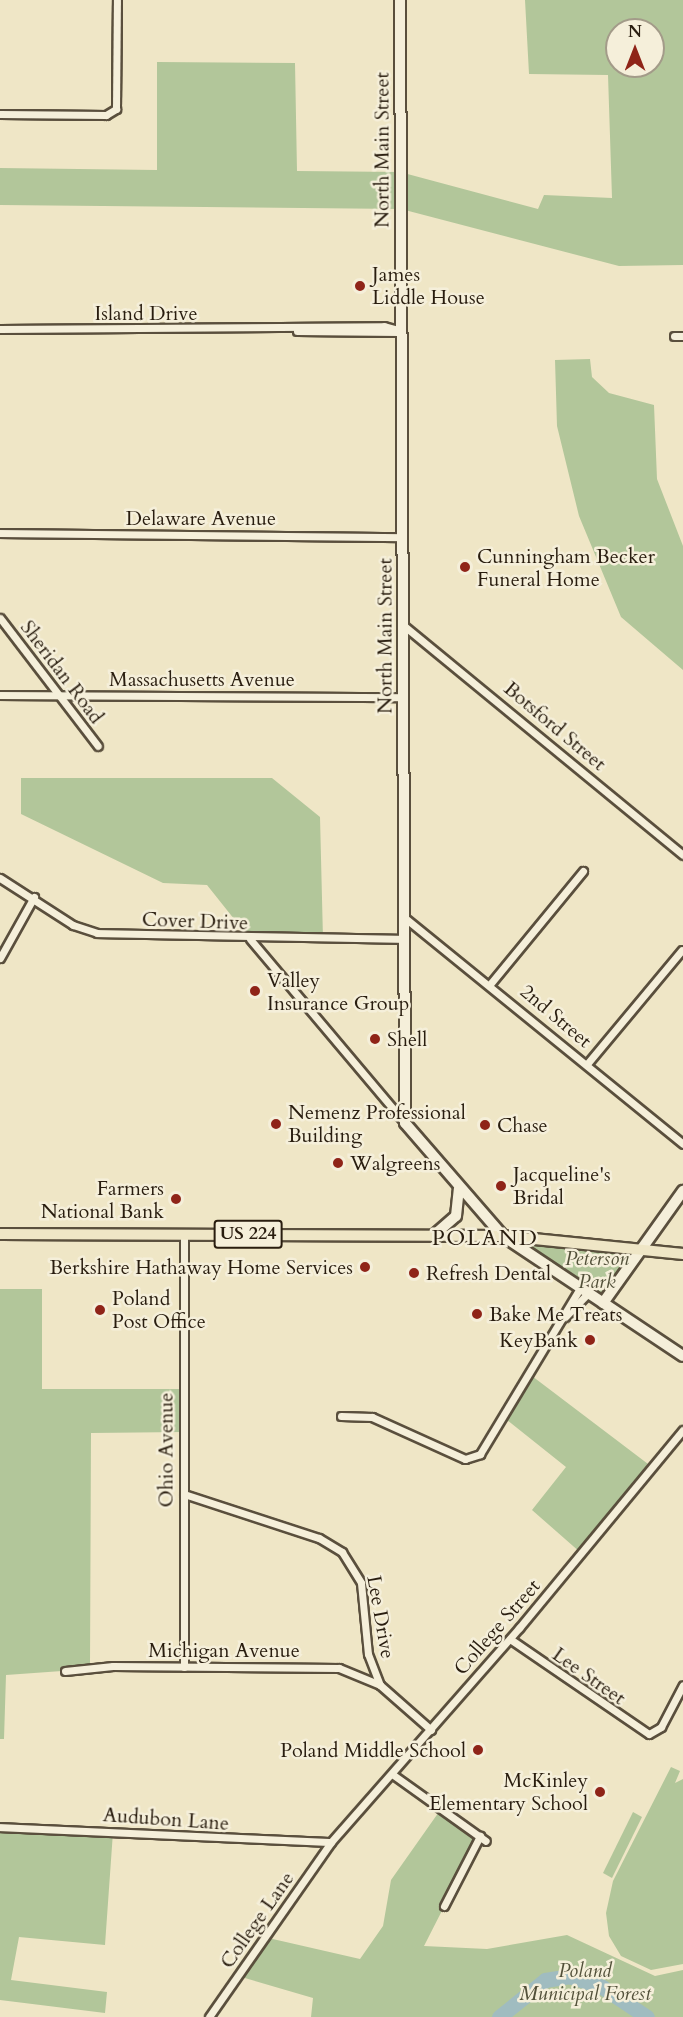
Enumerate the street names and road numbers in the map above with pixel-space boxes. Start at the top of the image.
street label: North Main Street [370,72,394,228]
street label: Island Drive [95,301,197,325]
street label: Delaware Avenue [126,506,276,530]
street label: North Main Street [373,558,397,714]
street label: Sheridan Road [15,616,109,728]
street label: Massachusetts Avenue [109,667,295,691]
street label: Botsford Street [499,676,611,776]
street label: Cover Drive [141,907,249,935]
street label: 2nd Street [515,979,597,1053]
road number: US 224 [214,1219,282,1249]
street label: Ohio Avenue [154,1393,178,1507]
street label: Lee Drive [362,1574,400,1660]
street label: College Street [449,1574,545,1680]
street label: Michigan Avenue [148,1638,300,1662]
street label: Lee Street [548,1642,630,1710]
street label: Audubon Lane [102,1803,230,1835]
street label: College Lane [215,1867,299,1973]

